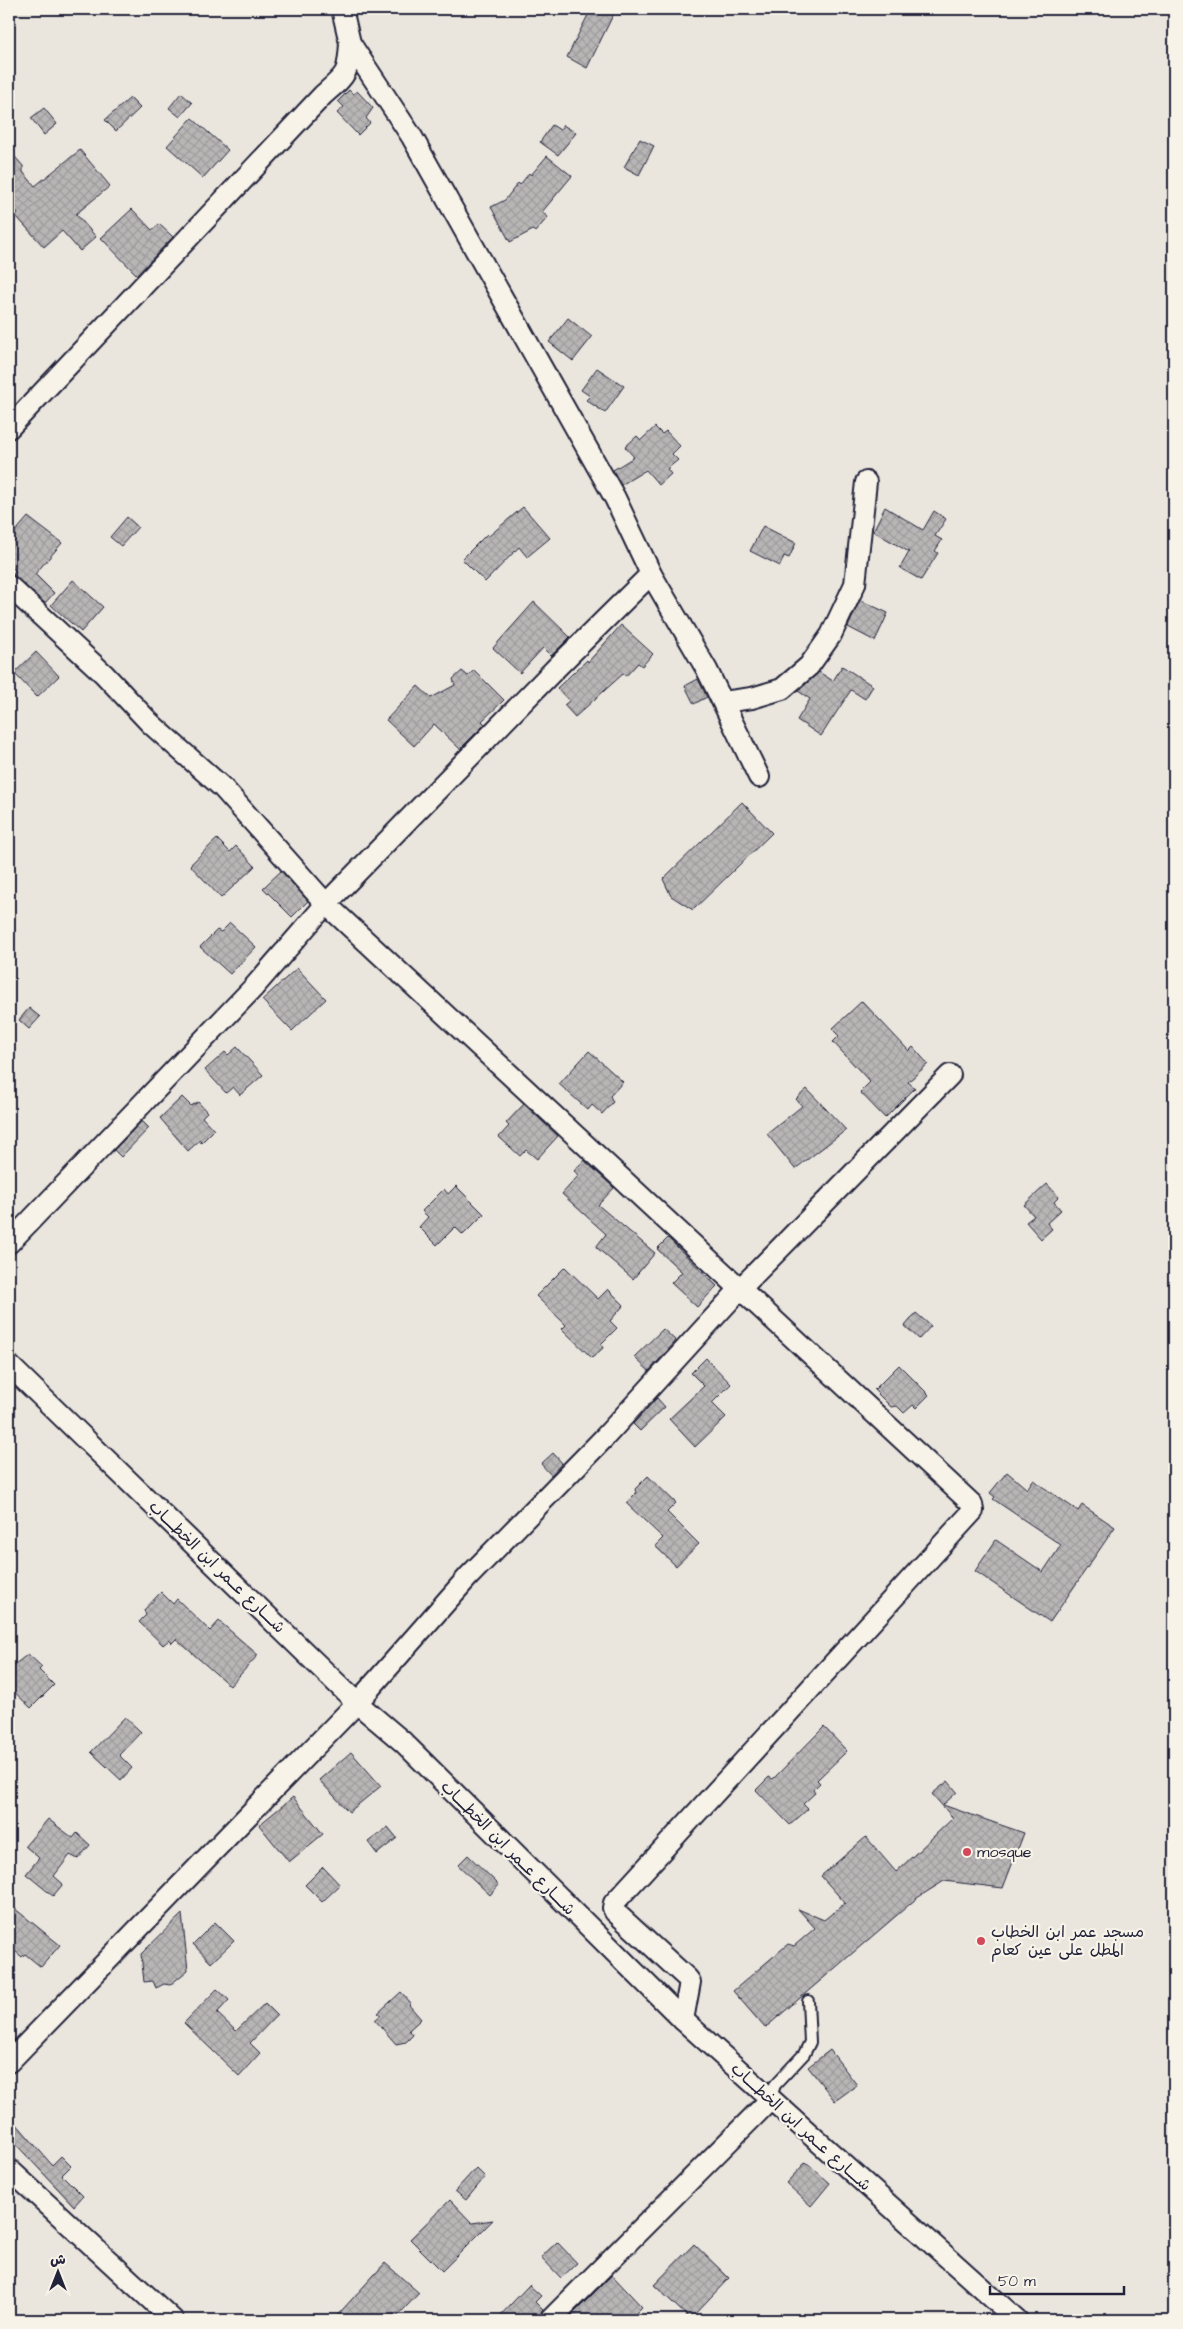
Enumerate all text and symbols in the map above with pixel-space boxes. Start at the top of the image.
street label: شــــارع عــمر ابن الخطــــاب [144,1496,290,1638]
street label: شــــارع عــمر ابن الخطــــاب [436,1776,580,1920]
place label: mosque [977,1841,1032,1863]
marker: mosque [961,1846,973,1858]
place label: مسجد عمر ابن الخطاب المطل على عين كعام [991,1921,1144,1962]
marker: مسجد عمر ابن الخطاب المطل على عين كعام [975,1935,987,1947]
street label: شــــارع عــمر ابن الخطــــاب [726,2058,876,2196]
north arrow [32,2246,82,2296]
text: ش [50,2250,66,2270]
scale bar [990,2264,1124,2296]
text: 50 m [998,2271,1036,2292]

